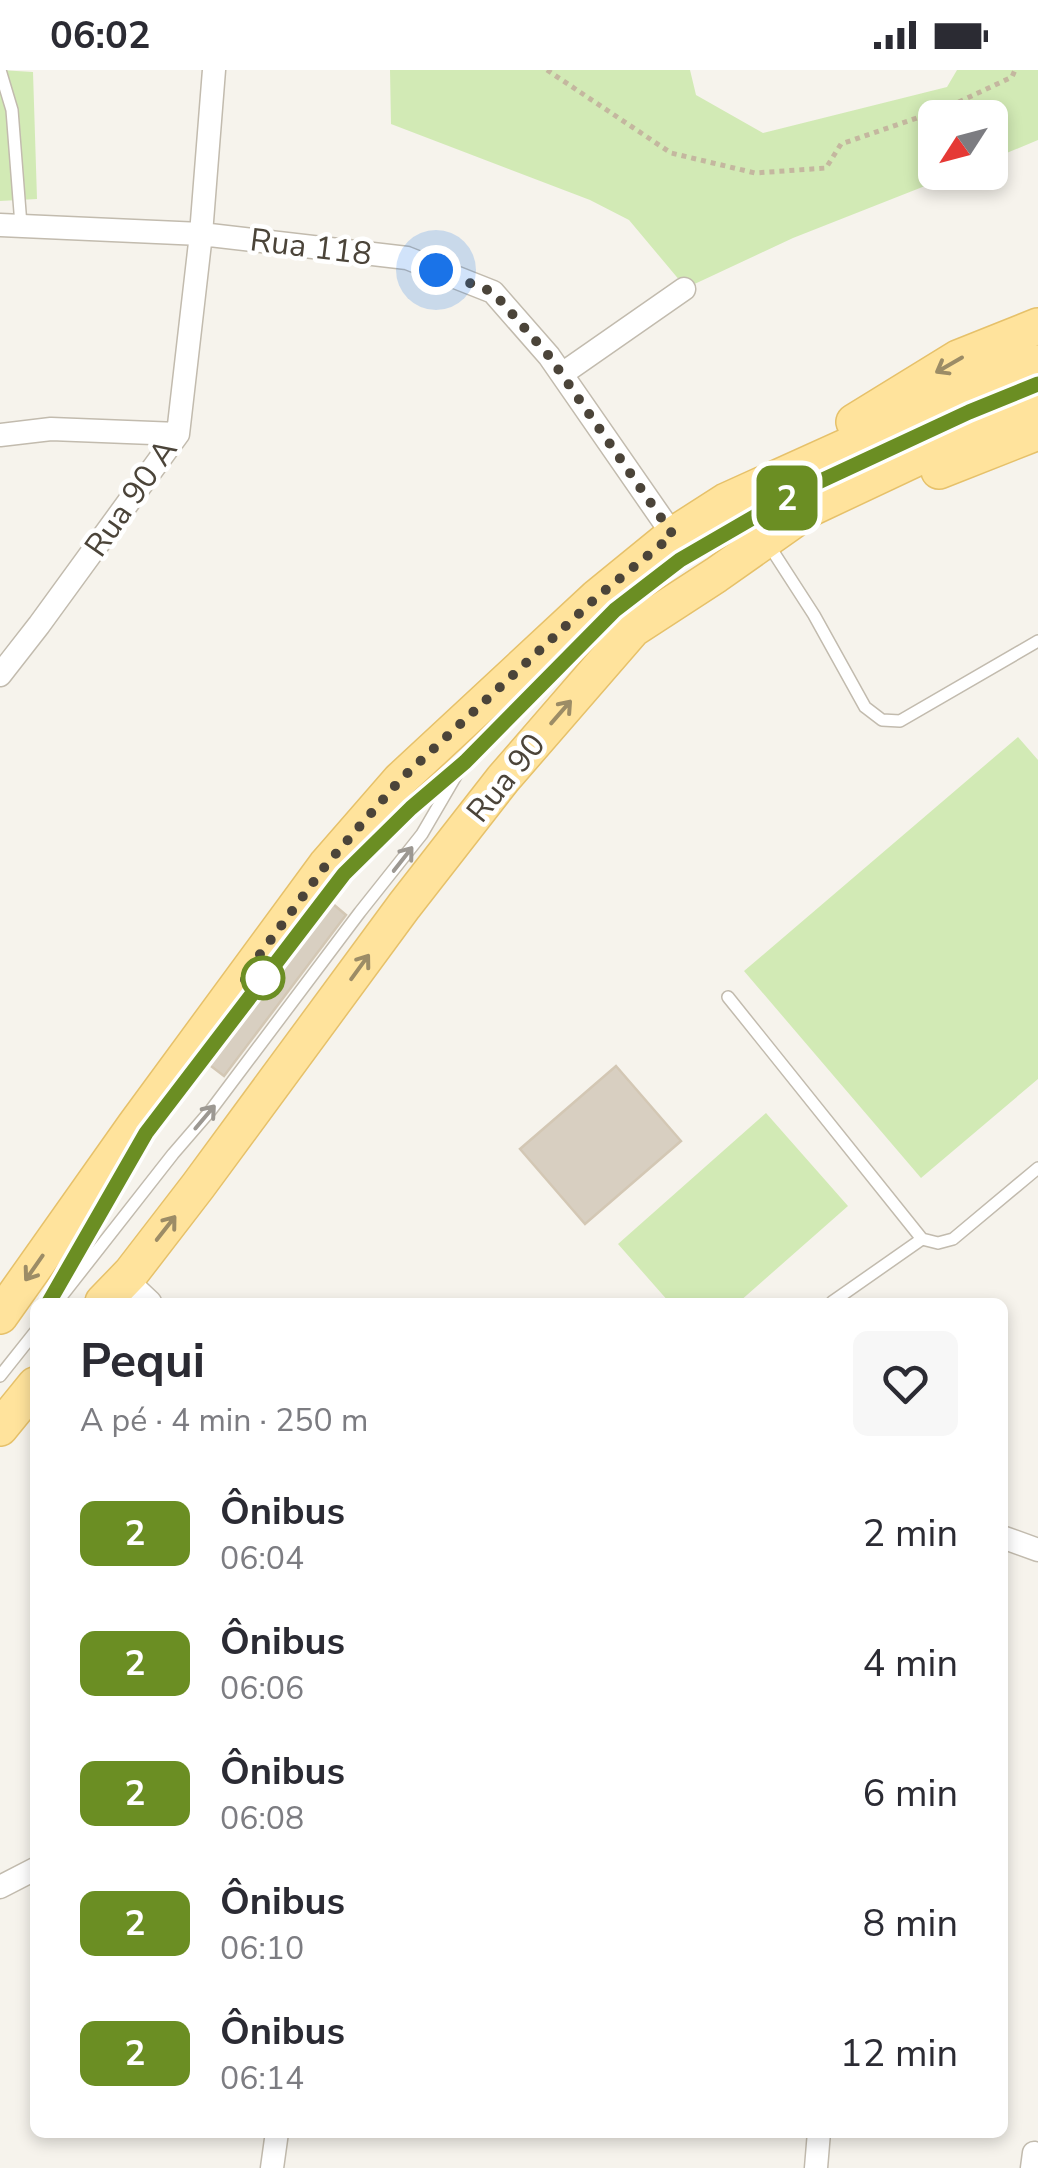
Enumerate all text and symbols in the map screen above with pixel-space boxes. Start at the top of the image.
text: 06:02 [50,10,151,61]
north arrow [918,100,1008,190]
map controls [918,100,1008,190]
street label: Rua 118 [248,218,374,276]
your location [411,245,461,295]
one-way arrow [935,355,964,375]
street label: Rua 90 A [75,431,187,565]
line badge: 2 [754,466,820,530]
text: 2 [776,475,798,522]
one-way arrow [549,700,572,725]
street label: Rua 90 [457,724,555,832]
one-way arrow [392,846,414,872]
one-way arrow [349,954,370,981]
unlabelled marker [242,957,284,999]
one-way arrow [194,1104,216,1130]
one-way arrow [155,1215,176,1242]
one-way arrow [24,1254,45,1281]
text: Pequi [80,1328,205,1394]
button: heart [853,1331,958,1436]
text: A pé · 4 min · 250 m [80,1399,368,1442]
text: Ônibus [220,1486,345,1537]
text: 2 min [863,1508,958,1559]
text: 2 [124,1510,146,1557]
text: 06:04 [220,1537,304,1580]
text: Ônibus [220,1616,345,1667]
text: 4 min [863,1638,958,1689]
text: 2 [124,1640,146,1687]
text: 06:06 [220,1667,304,1710]
text: Ônibus [220,1746,345,1797]
text: 6 min [863,1768,958,1819]
text: 2 [124,1770,146,1817]
text: 06:08 [220,1797,304,1840]
text: Ônibus [220,1876,345,1927]
text: 8 min [863,1898,958,1949]
text: 2 [124,1900,146,1947]
text: 06:10 [220,1927,304,1970]
text: Ônibus [220,2006,345,2057]
text: 12 min [840,2028,958,2079]
text: 2 [124,2030,146,2077]
text: 06:14 [220,2057,304,2100]

